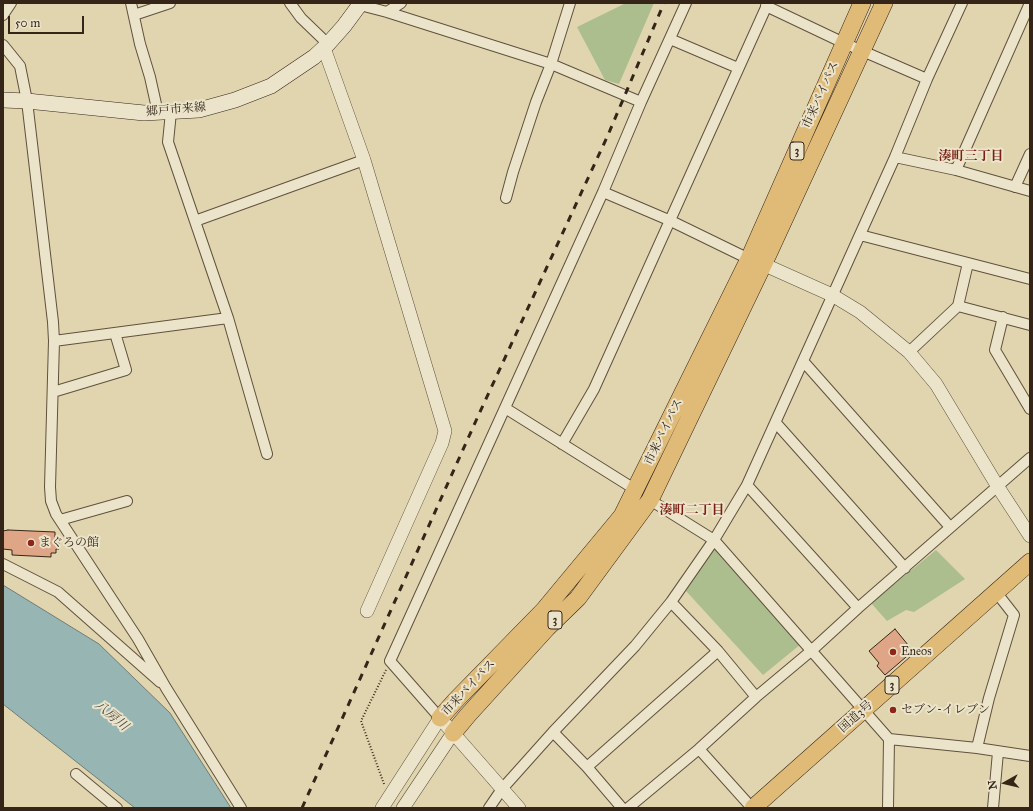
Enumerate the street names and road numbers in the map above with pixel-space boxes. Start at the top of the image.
street label: 市来バイパス [800,59,842,131]
street label: 郷戸市来線 [145,100,207,120]
road number: 3 [790,142,804,160]
street label: 市来バイパス [642,396,686,468]
road number: 3 [548,611,562,629]
street label: 市来バイパス [439,657,499,719]
road number: 3 [885,676,899,694]
street label: 国道3号 [836,698,876,736]

